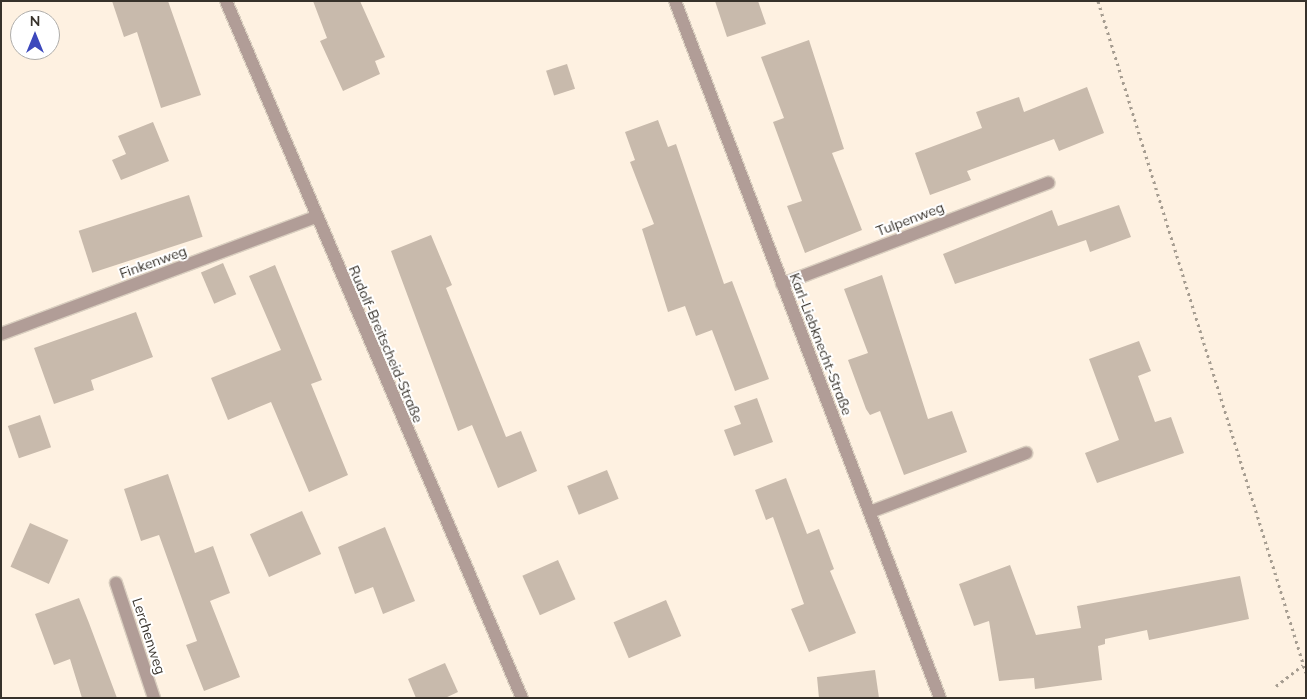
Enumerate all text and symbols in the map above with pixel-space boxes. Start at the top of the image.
north arrow [10,10,60,60]
text: N [30,12,40,30]
street label: Tulpenweg [874,198,946,240]
street label: Finkenweg [117,242,189,282]
street label: Rudolf-Breitscheid-Straße [345,263,427,425]
street label: Karl-Liebknecht-Straße [786,271,856,417]
street label: Lerchenweg [129,596,169,676]

